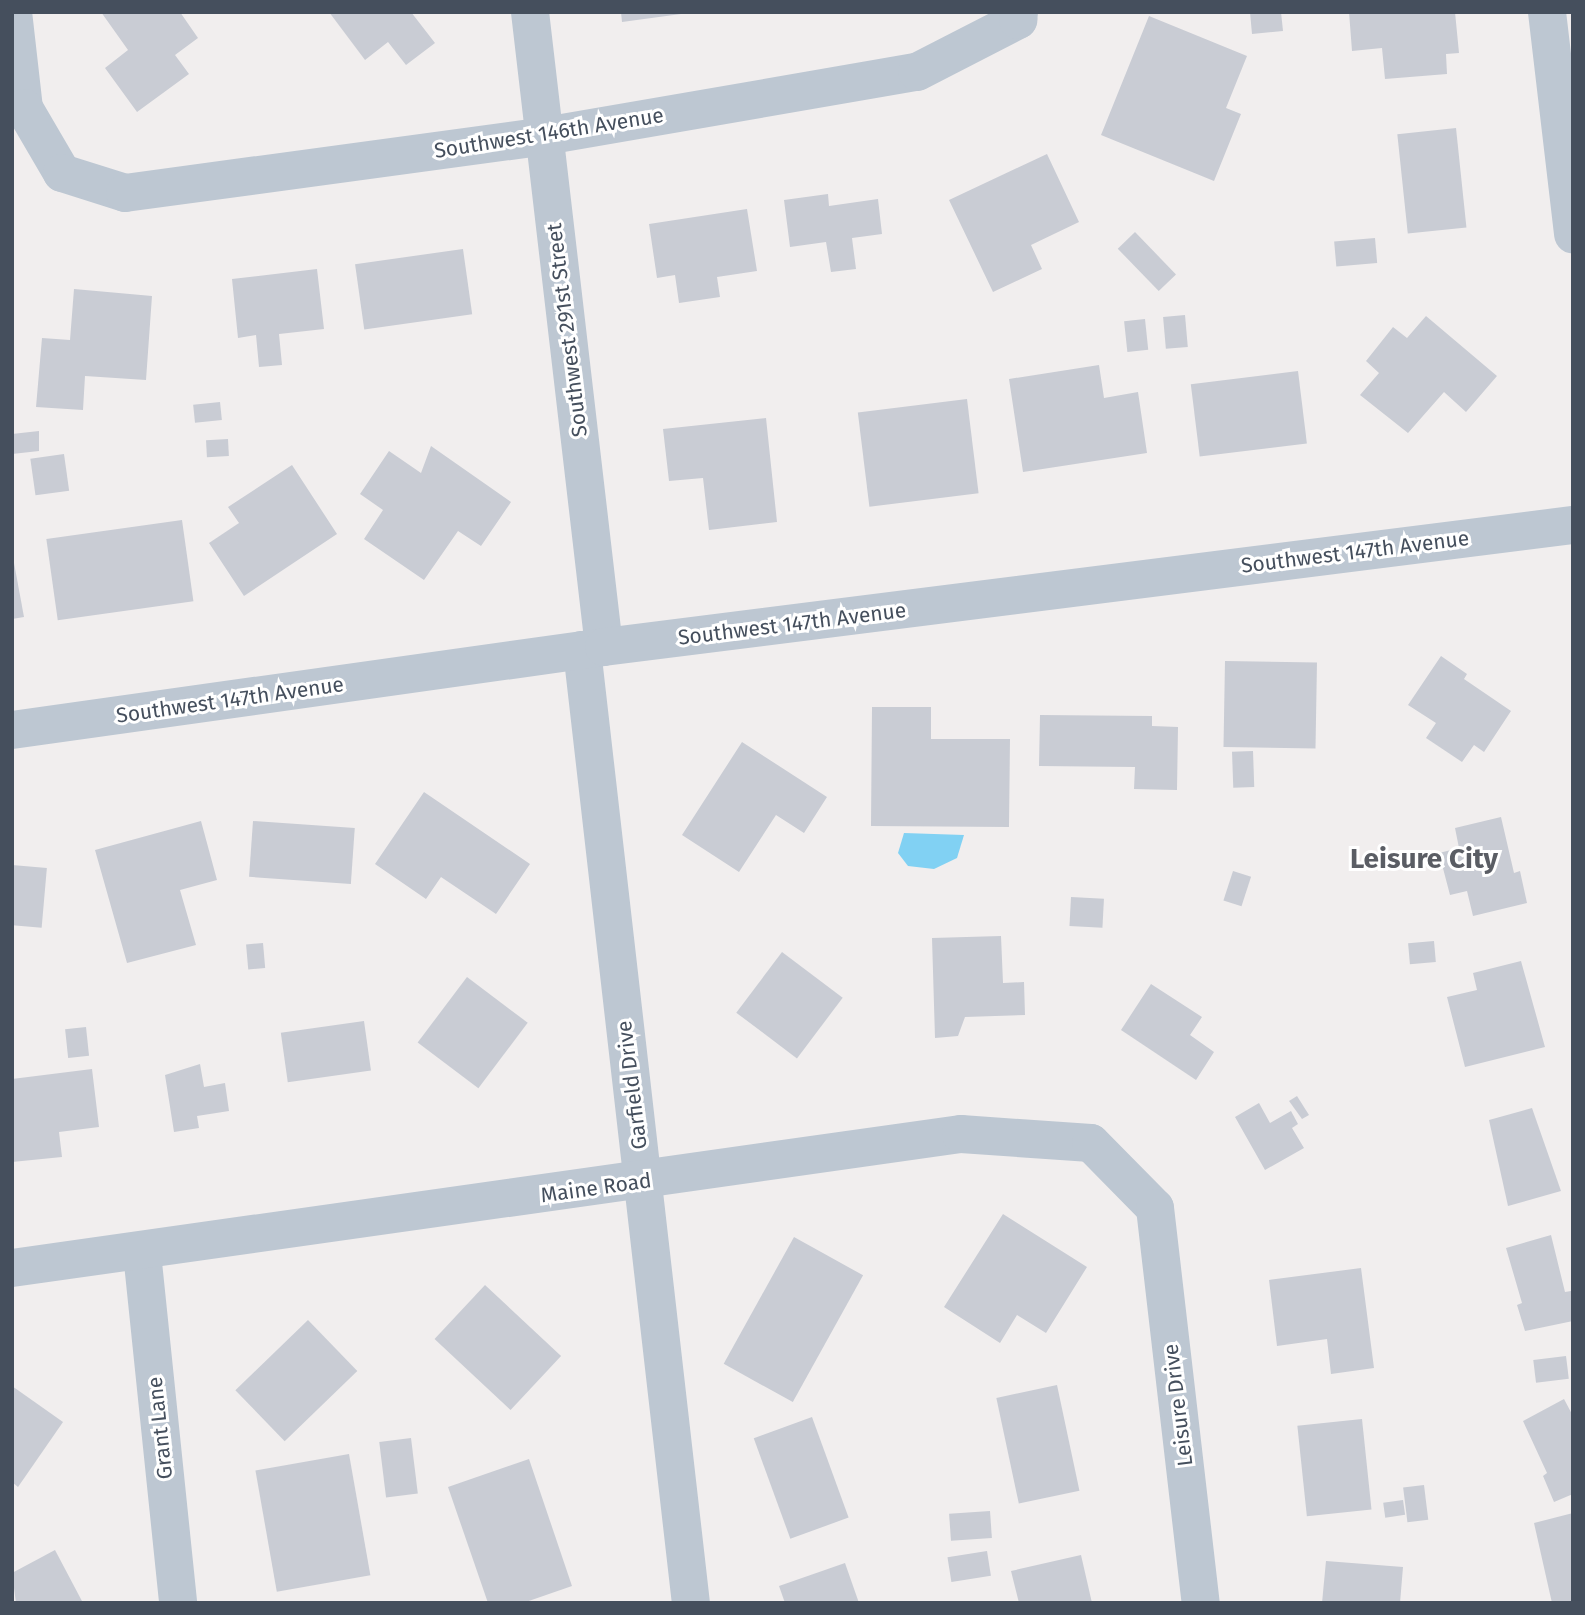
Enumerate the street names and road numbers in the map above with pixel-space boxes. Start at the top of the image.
street label: Southwest 146th Avenue [433,102,665,164]
street label: Southwest 291st Street [541,222,593,438]
street label: Southwest 147th Avenue [1240,526,1470,578]
street label: Southwest 147th Avenue [677,598,907,650]
street label: Southwest 147th Avenue [115,672,345,728]
street label: Garfield Drive [612,1019,652,1151]
street label: Maine Road [539,1168,653,1208]
street label: Leisure Drive [1158,1342,1198,1468]
street label: Grant Lane [142,1376,178,1480]

